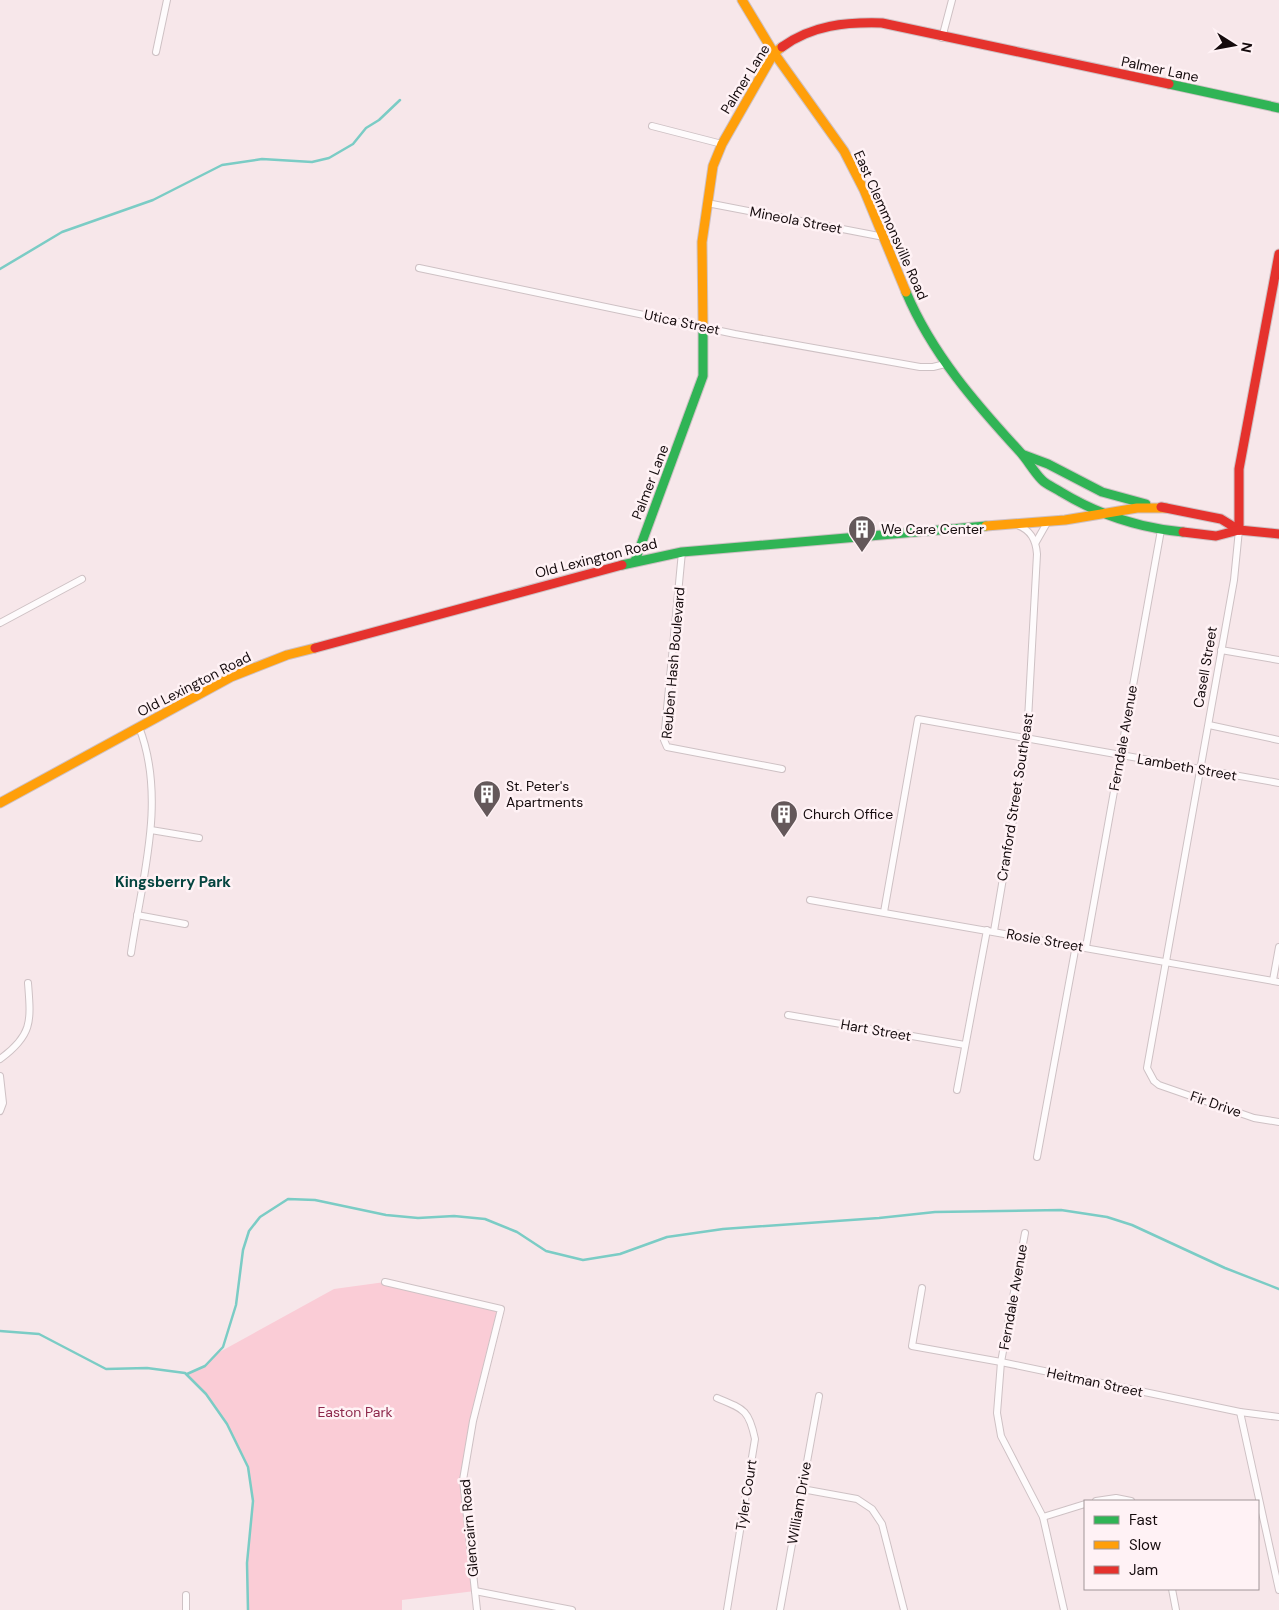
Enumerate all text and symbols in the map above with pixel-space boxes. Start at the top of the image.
north arrow [1209,20,1259,70]
street label: Palmer Lane [716,41,774,117]
text: N [1237,41,1257,54]
street label: Palmer Lane [1120,52,1200,86]
street label: East Clemmonsville Road [850,147,932,303]
street label: Mineola Street [748,202,844,238]
street label: Utica Street [642,305,722,339]
street label: Palmer Lane [627,442,673,522]
building icon: We Care Center [847,514,877,553]
place label: We Care Center [881,520,984,538]
street label: Old Lexington Road [533,534,659,582]
street label: Reuben Hash Boulevard [657,586,689,740]
street label: Casell Street [1189,625,1221,709]
street label: Old Lexington Road [134,648,254,720]
street label: Ferndale Avenue [1105,684,1141,792]
street label: Cranford Street Southeast [993,712,1037,882]
street label: Lambeth Street [1136,749,1238,785]
place label: St. Peter's Apartments [506,777,583,811]
building icon: St. Peter's Apartments [472,779,502,818]
building icon: Church Office [769,799,799,838]
place label: Church Office [803,805,893,823]
district label: Kingsberry Park [115,872,231,892]
street label: Rosie Street [1005,924,1085,956]
street label: Hart Street [839,1015,913,1045]
street label: Fir Drive [1188,1087,1244,1121]
street label: Ferndale Avenue [995,1243,1031,1351]
street label: Heitman Street [1045,1363,1145,1401]
park label: Easton Park [317,1403,393,1421]
street label: Tyler Court [731,1458,761,1532]
street label: William Drive [783,1460,815,1546]
street label: Glencairn Road [456,1478,482,1578]
legend [1084,1500,1259,1590]
text: Fast [1129,1510,1158,1530]
text: Slow [1129,1535,1162,1555]
text: Jam [1129,1560,1158,1580]

